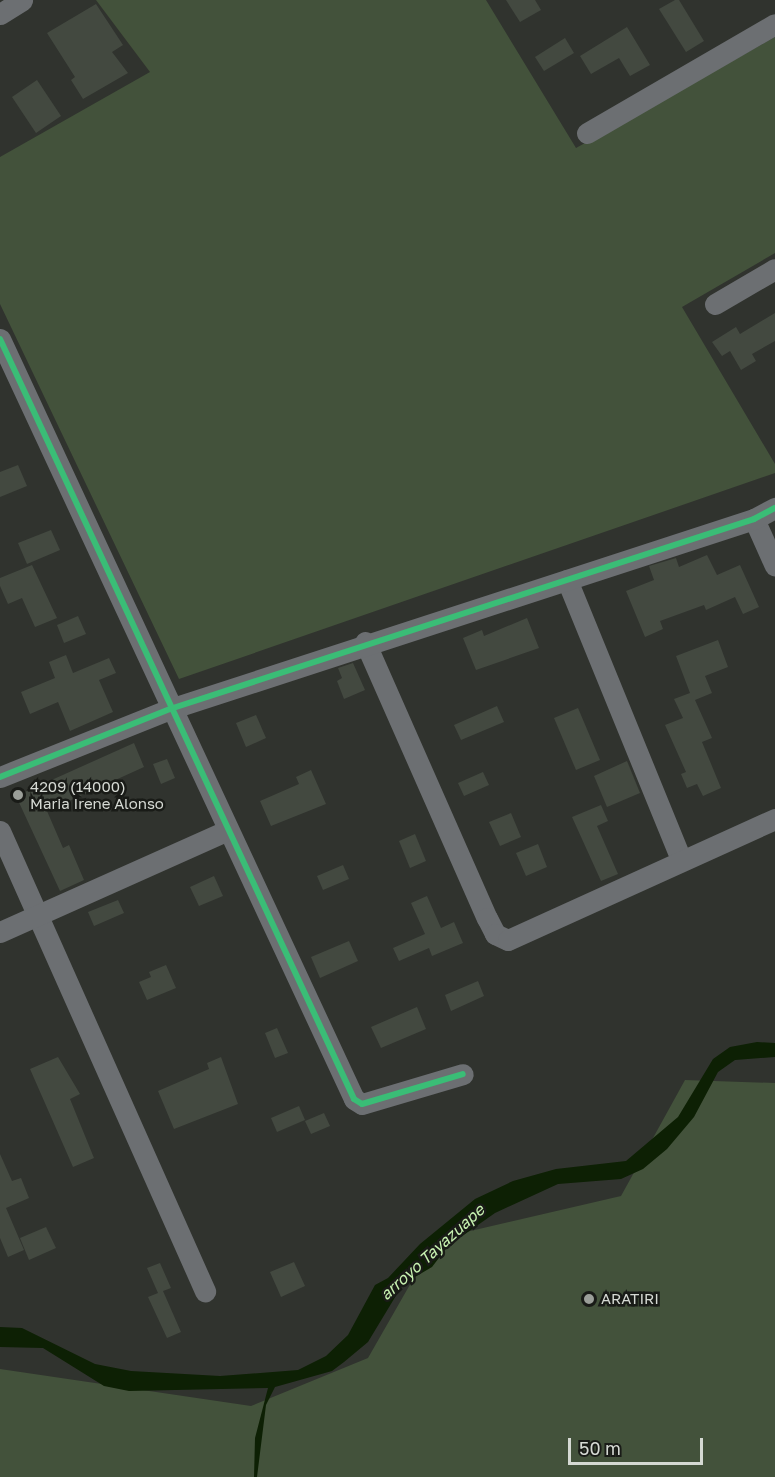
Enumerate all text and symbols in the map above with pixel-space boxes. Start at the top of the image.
place label: 4209 (14000) Maria Irene Alonso [30,777,164,812]
marker: 4209 (14000) Maria Irene Alonso [11,788,25,802]
water label: arroyo Tayazuape [376,1200,488,1304]
place label: ARATIRI [601,1290,659,1308]
marker: ARATIRI [582,1292,596,1306]
scale bar [571,1426,706,1464]
text: 50 m [579,1437,621,1459]

